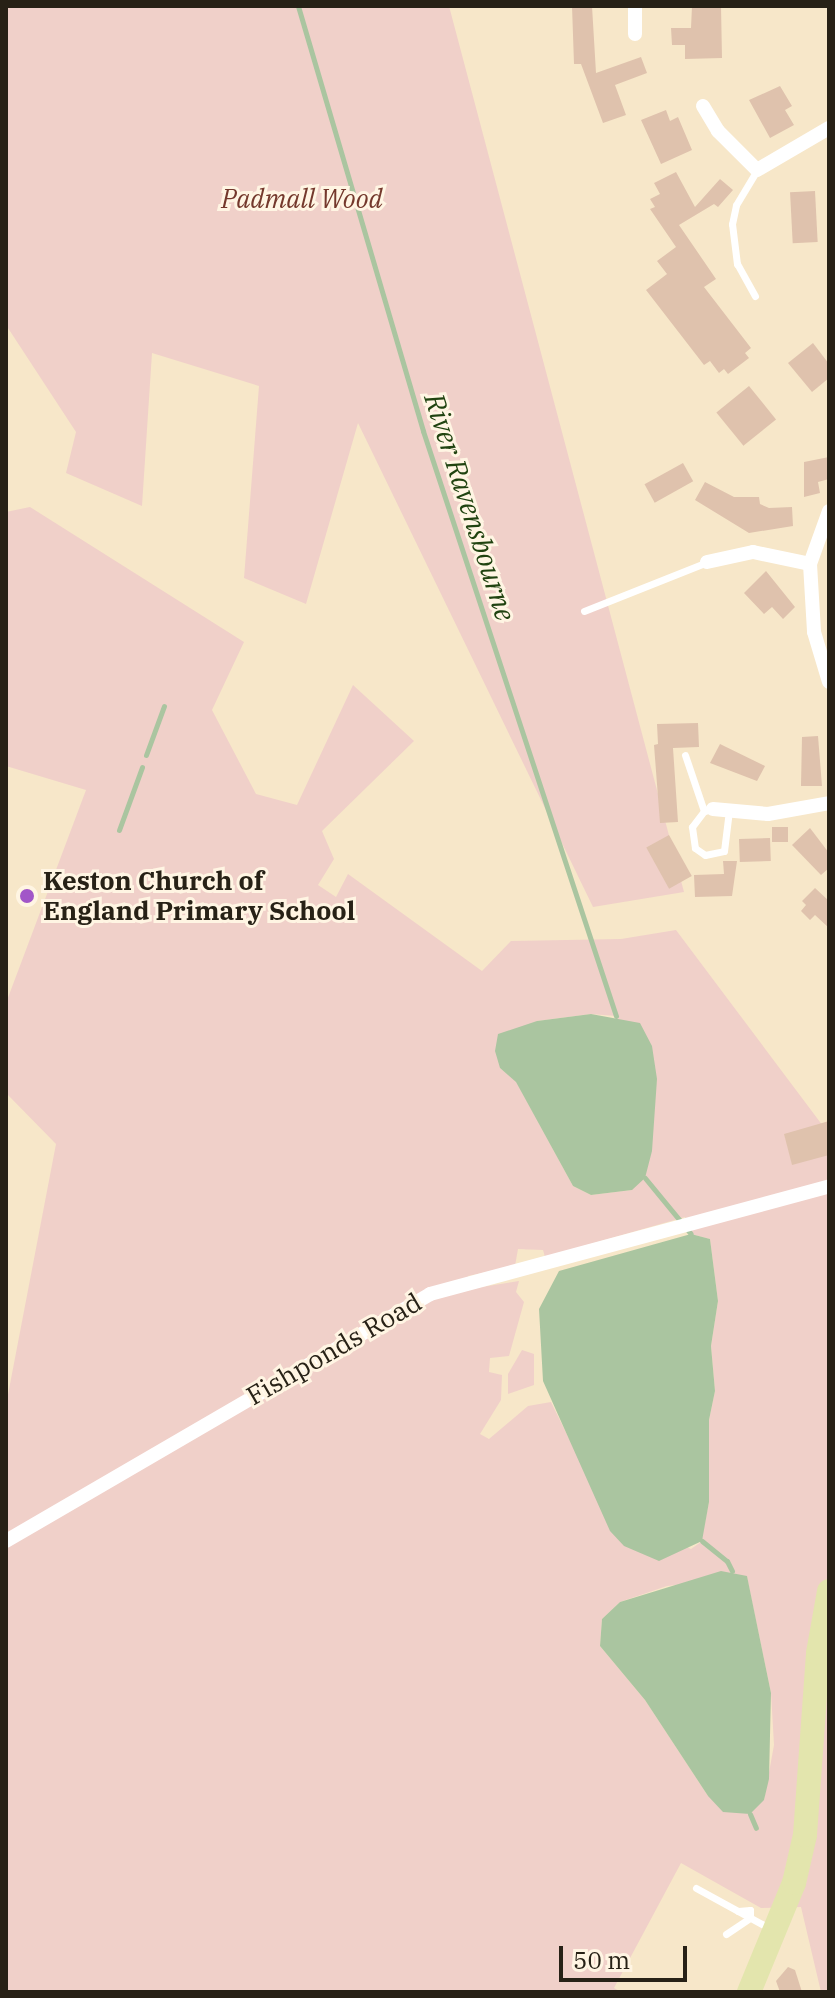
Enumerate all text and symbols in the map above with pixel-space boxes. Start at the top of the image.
park label: Padmall Wood [221,183,383,215]
water label: River Ravensbourne [417,389,523,625]
place label: Keston Church of England Primary School [43,865,355,926]
marker: Keston Church of England Primary School [18,887,36,905]
street label: Fishponds Road [241,1286,427,1412]
scale bar [563,1930,691,1980]
text: 50 m [573,1944,630,1976]

